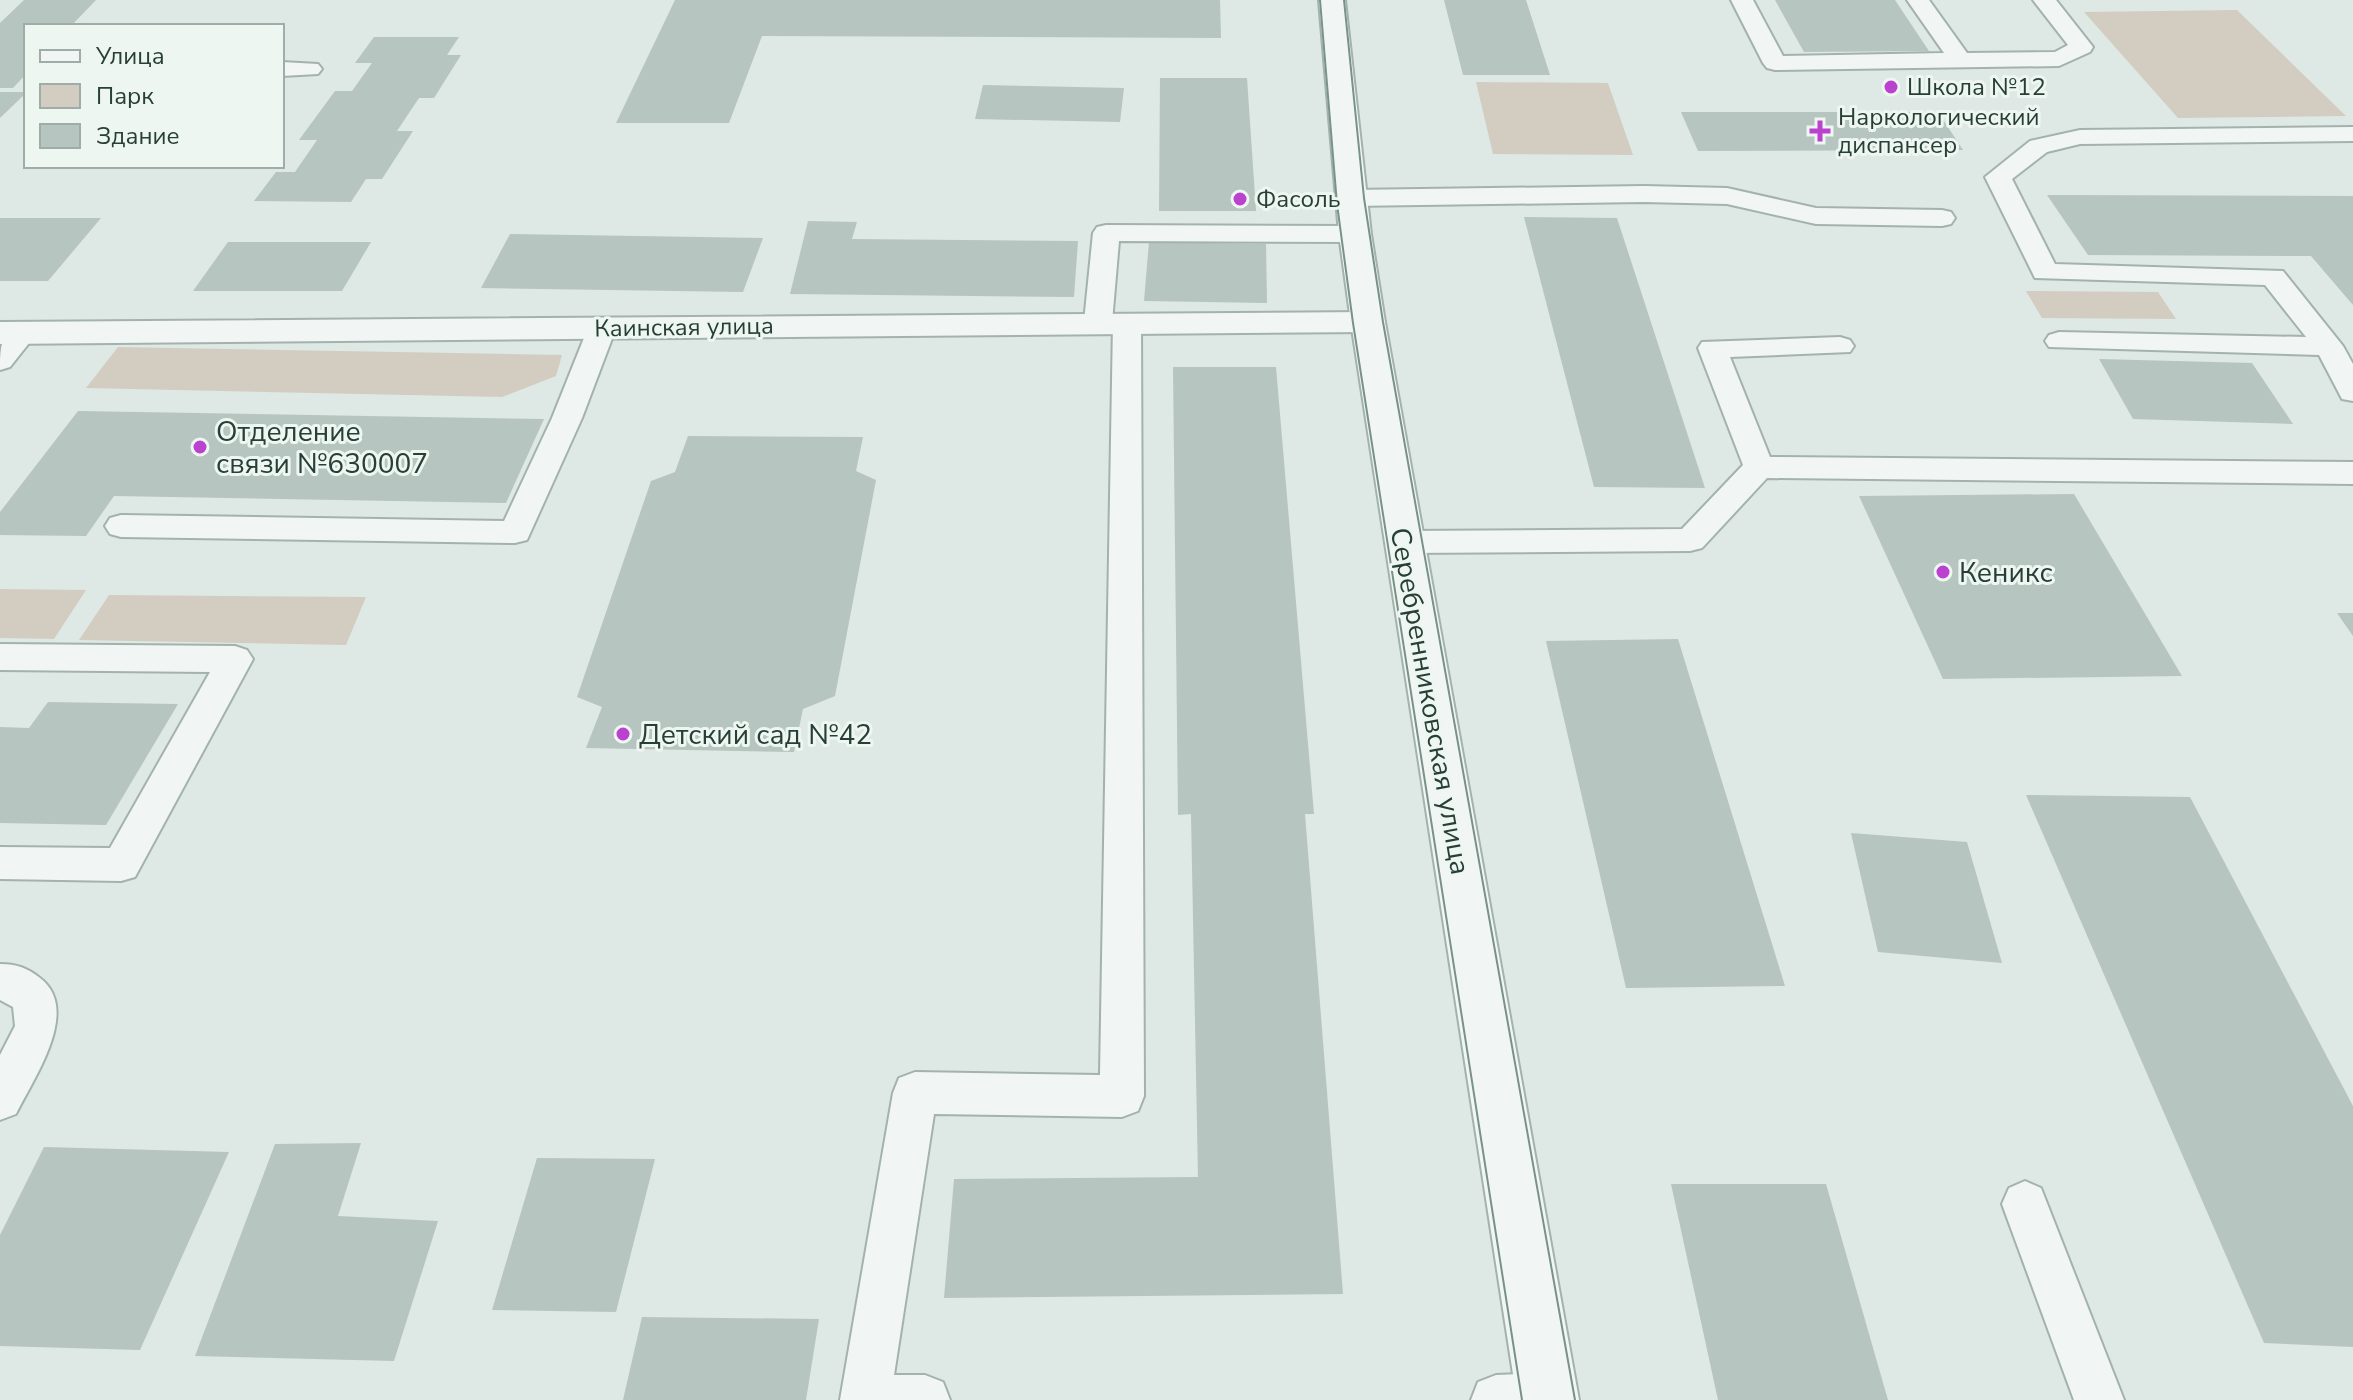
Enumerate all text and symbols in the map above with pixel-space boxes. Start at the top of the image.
legend [24,24,284,168]
text: Улица [95,40,165,72]
place label: Школа №12 [1907,71,2046,103]
marker: Школа №12 [1882,78,1900,96]
text: Парк [96,80,154,112]
place label: Наркологический диспансер [1838,101,2039,161]
text: Здание [96,120,180,152]
marker: Наркологический диспансер [1809,120,1831,142]
place label: Фасоль [1256,183,1341,215]
marker: Фасоль [1231,190,1249,208]
street label: Каинская улица [594,309,774,345]
place label: Отделение связи №630007 [216,413,428,483]
marker: Отделение связи №630007 [191,438,209,456]
street label: Серебренниковская улица [1381,525,1479,878]
place label: Кеникс [1959,554,2053,592]
marker: Кеникс [1934,563,1952,581]
place label: Детский сад №42 [639,716,872,754]
marker: Детский сад №42 [614,725,632,743]

